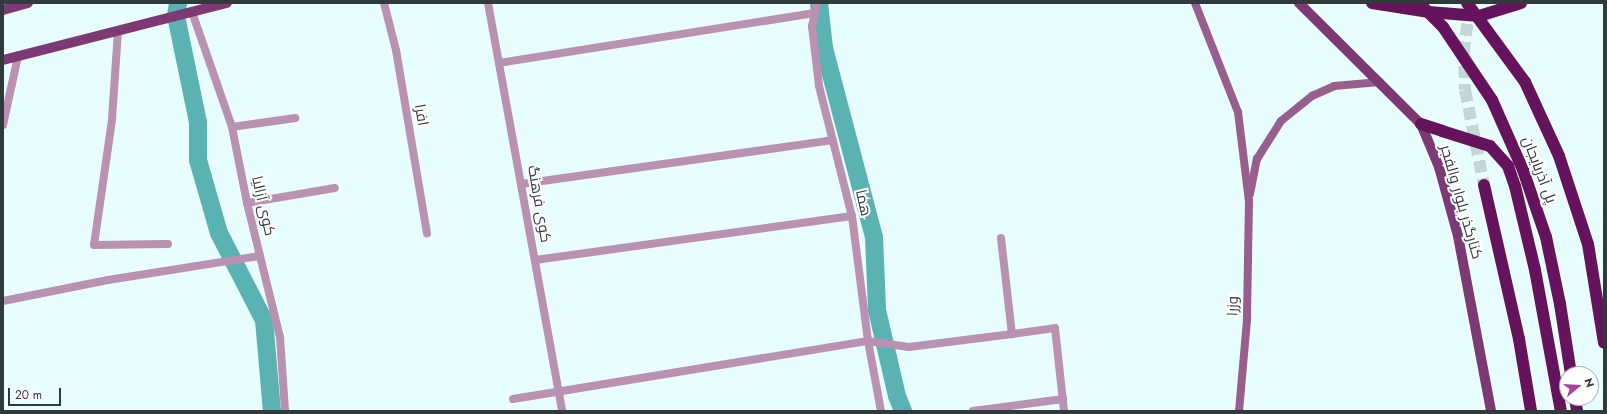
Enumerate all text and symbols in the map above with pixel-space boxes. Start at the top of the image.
street label: افرا [410,103,432,127]
street label: پل آذربایجان [1518,134,1560,206]
street label: کنارگذر بلوار والفجر [1436,143,1486,261]
street label: کوی فرهنگ [523,164,555,244]
street label: کوی آزالیا [247,174,279,238]
street label: هما [851,188,875,218]
street label: وزرا [1224,296,1242,316]
north arrow [1559,366,1599,406]
text: N [1581,376,1598,389]
scale bar [10,380,63,406]
text: 20 m [15,386,42,404]

